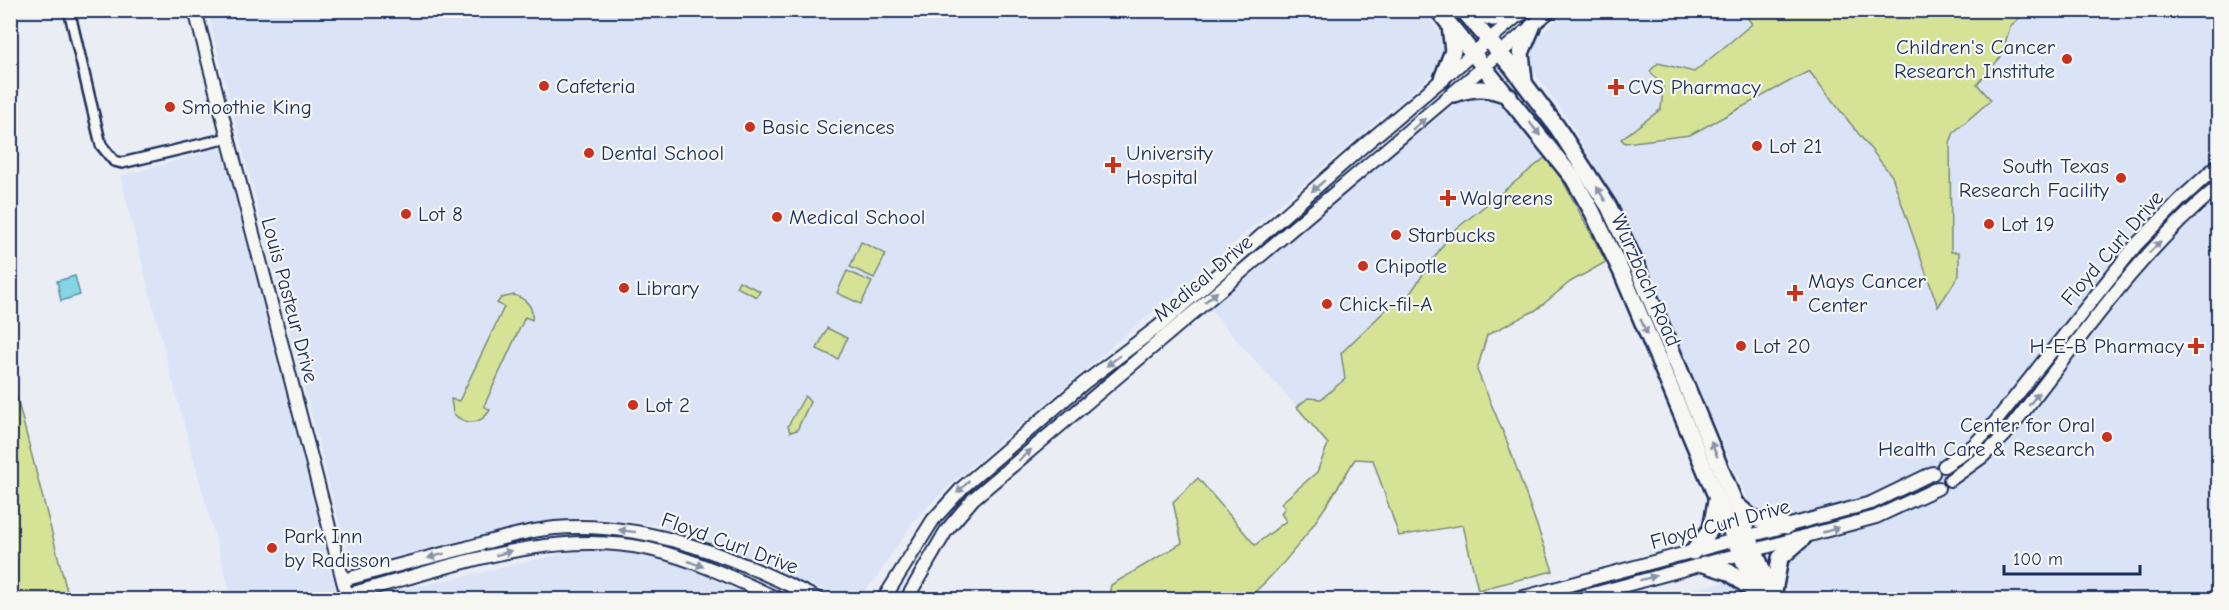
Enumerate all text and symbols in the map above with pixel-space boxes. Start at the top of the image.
place label: Children's Cancer Research Institute [1894,35,2056,83]
marker: Children's Cancer Research Institute [2060,52,2074,66]
place label: Cafeteria [556,74,636,98]
place label: CVS Pharmacy [1628,75,1761,99]
marker: Cafeteria [537,79,551,93]
marker: CVS Pharmacy [1609,80,1623,94]
place label: Smoothie King [182,95,312,119]
marker: Smoothie King [163,100,177,114]
place label: Basic Sciences [762,115,895,139]
one-way arrow [1411,118,1426,131]
marker: Basic Sciences [743,120,757,134]
one-way arrow [1528,121,1541,137]
place label: Lot 21 [1769,134,1822,158]
marker: Lot 21 [1750,139,1764,153]
place label: Dental School [601,141,724,165]
place label: University Hospital [1126,141,1214,189]
marker: Dental School [582,146,596,160]
place label: South Texas Research Facility [1959,154,2110,202]
marker: University Hospital [1104,156,1122,174]
marker: South Texas Research Facility [2114,171,2128,185]
one-way arrow [1311,179,1326,192]
place label: Walgreens [1460,186,1553,210]
one-way arrow [1596,186,1607,202]
street label: Floyd Curl Drive [2056,186,2168,310]
marker: Walgreens [1441,191,1455,205]
place label: Lot 8 [418,202,463,226]
place label: Medical School [789,205,925,229]
marker: Lot 8 [399,207,413,221]
marker: Medical School [770,210,784,224]
street label: Wurzbach Road [1606,210,1686,350]
place label: Lot 19 [2001,212,2055,236]
street label: Louis Pasteur Drive [256,215,324,385]
marker: Lot 19 [1982,217,1996,231]
place label: Starbucks [1408,223,1495,247]
marker: Starbucks [1389,228,1403,242]
street label: Medical Drive [1149,230,1257,326]
one-way arrow [2148,239,2162,254]
place label: Chipotle [1375,254,1447,278]
marker: Chipotle [1356,259,1370,273]
place label: Mays Cancer Center [1808,269,1927,317]
place label: Library [636,276,700,300]
marker: Library [617,281,631,295]
marker: Mays Cancer Center [1786,284,1804,302]
one-way arrow [1203,291,1218,304]
place label: Chick-fil-A [1339,292,1433,316]
marker: Chick-fil-A [1320,297,1334,311]
one-way arrow [1640,318,1649,335]
place label: Lot 20 [1753,334,1811,358]
place label: H-E-B Pharmacy [2030,334,2185,358]
marker: Lot 20 [1734,339,1748,353]
marker: H-E-B Pharmacy [2189,339,2203,353]
one-way arrow [1105,355,1120,367]
one-way arrow [2027,391,2040,407]
place label: Lot 2 [645,393,690,417]
marker: Lot 2 [626,398,640,412]
place label: Center for Oral Health Care & Research [1878,413,2095,461]
marker: Center for Oral Health Care & Research [2100,430,2114,444]
one-way arrow [1709,440,1719,458]
one-way arrow [1017,448,1033,461]
one-way arrow [956,480,971,494]
street label: Floyd Curl Drive [1647,494,1793,554]
street label: Floyd Curl Drive [658,507,802,579]
place label: Park Inn by Radisson [284,524,391,572]
one-way arrow [1822,525,1840,534]
one-way arrow [618,526,637,535]
scale bar [2004,538,2140,576]
marker: Park Inn by Radisson [265,541,279,555]
one-way arrow [496,548,514,557]
text: 100 m [2013,549,2063,570]
one-way arrow [427,551,445,561]
one-way arrow [687,560,705,570]
one-way arrow [1639,573,1657,583]

